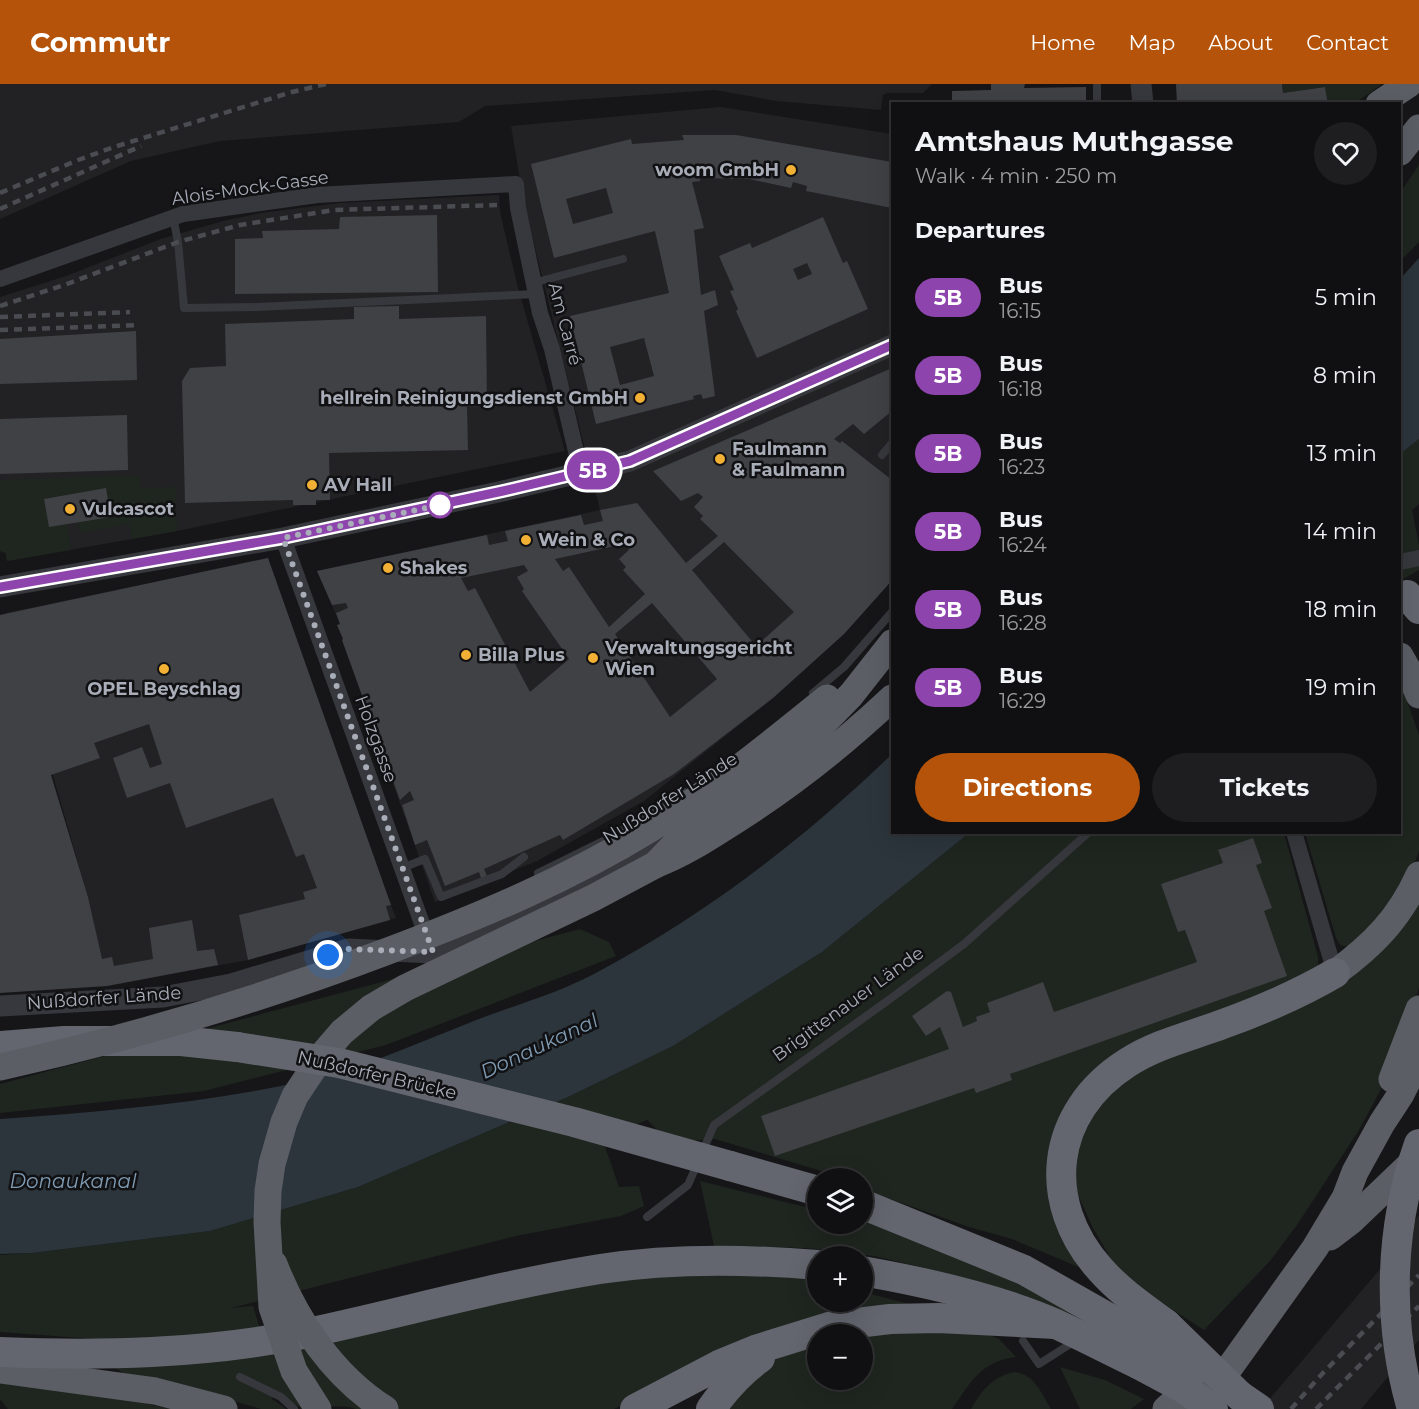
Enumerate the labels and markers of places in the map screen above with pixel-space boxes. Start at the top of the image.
place label: woom GmbH [655,159,779,181]
marker: woom GmbH [784,163,798,177]
place label: hellrein Reinigungsdienst GmbH [320,387,628,409]
marker: hellrein Reinigungsdienst GmbH [633,391,647,405]
place label: Faulmann & Faulmann [732,438,845,481]
marker: Faulmann & Faulmann [713,452,727,466]
place label: AV Hall [323,474,392,496]
marker: AV Hall [305,478,319,492]
unlabelled marker [427,492,453,518]
place label: Vulcascot [81,498,174,520]
marker: Vulcascot [63,502,77,516]
place label: Wein & Co [538,529,635,551]
marker: Wein & Co [519,533,533,547]
place label: Shakes [400,557,468,579]
marker: Shakes [381,561,395,575]
place label: Verwaltungsgericht Wien [604,637,793,680]
place label: Billa Plus [478,644,565,666]
marker: Billa Plus [459,648,473,662]
marker: Verwaltungsgericht Wien [586,651,600,665]
marker: OPEL Beyschlag [157,662,171,676]
place label: OPEL Beyschlag [87,678,241,700]

